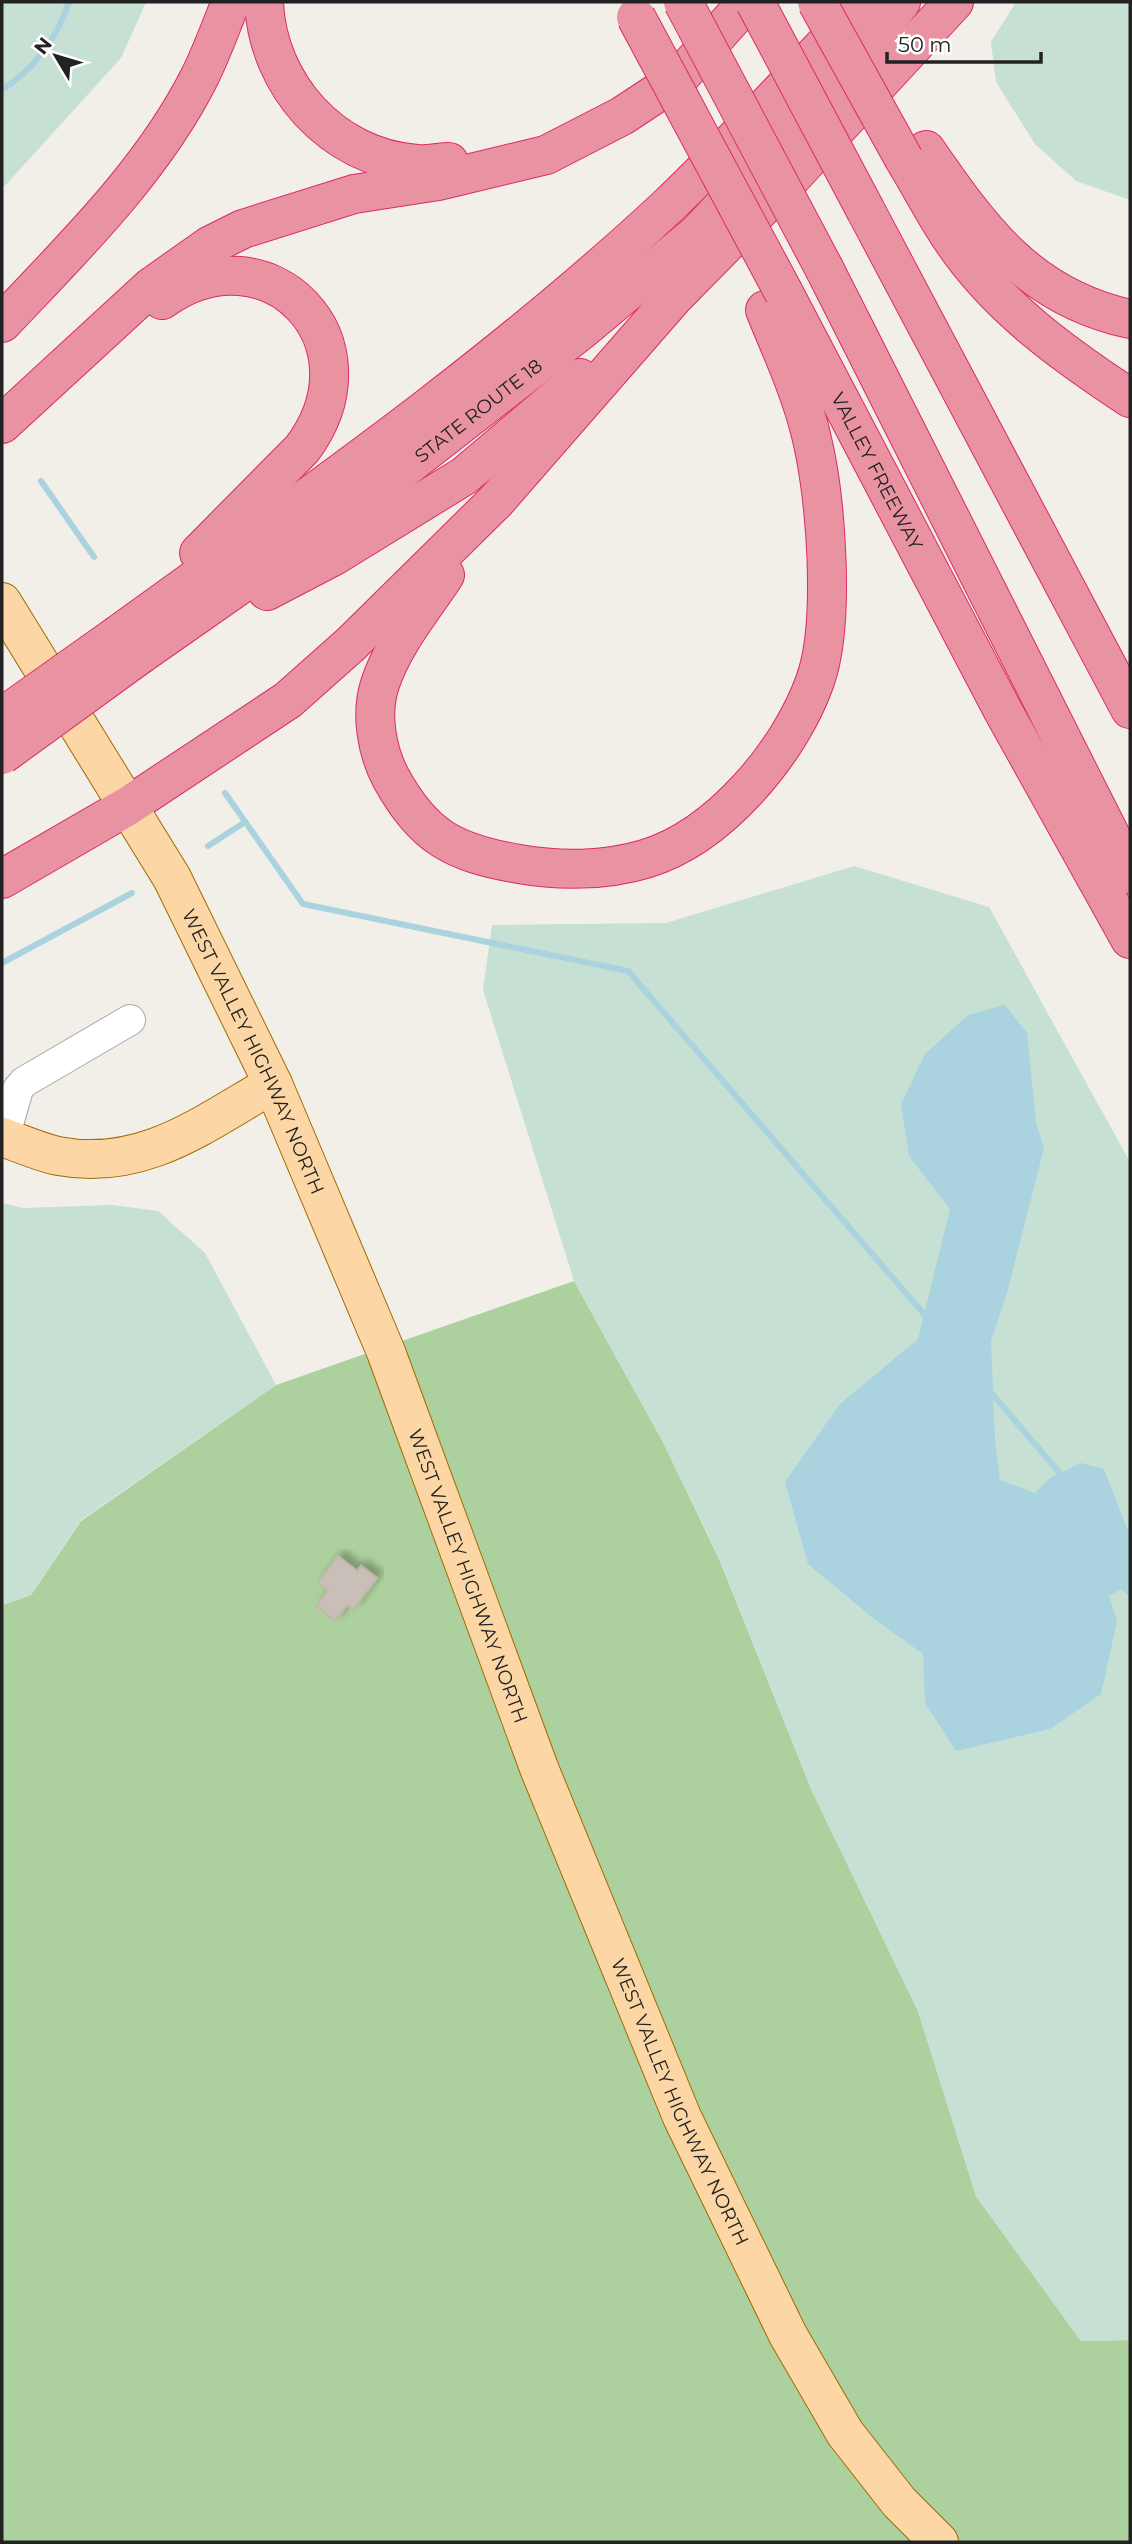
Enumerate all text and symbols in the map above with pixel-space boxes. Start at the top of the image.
north arrow [21,21,91,91]
scale bar [887,21,1041,65]
text: 50 m [898,32,952,57]
text: N [29,33,57,59]
street label: STATE ROUTE 18 [410,354,547,467]
street label: VALLEY FREEWAY [827,388,928,554]
street label: WEST VALLEY HIGHWAY NORTH [178,905,330,1197]
street label: WEST VALLEY HIGHWAY NORTH [404,1426,533,1726]
street label: WEST VALLEY HIGHWAY NORTH [607,1955,754,2249]

